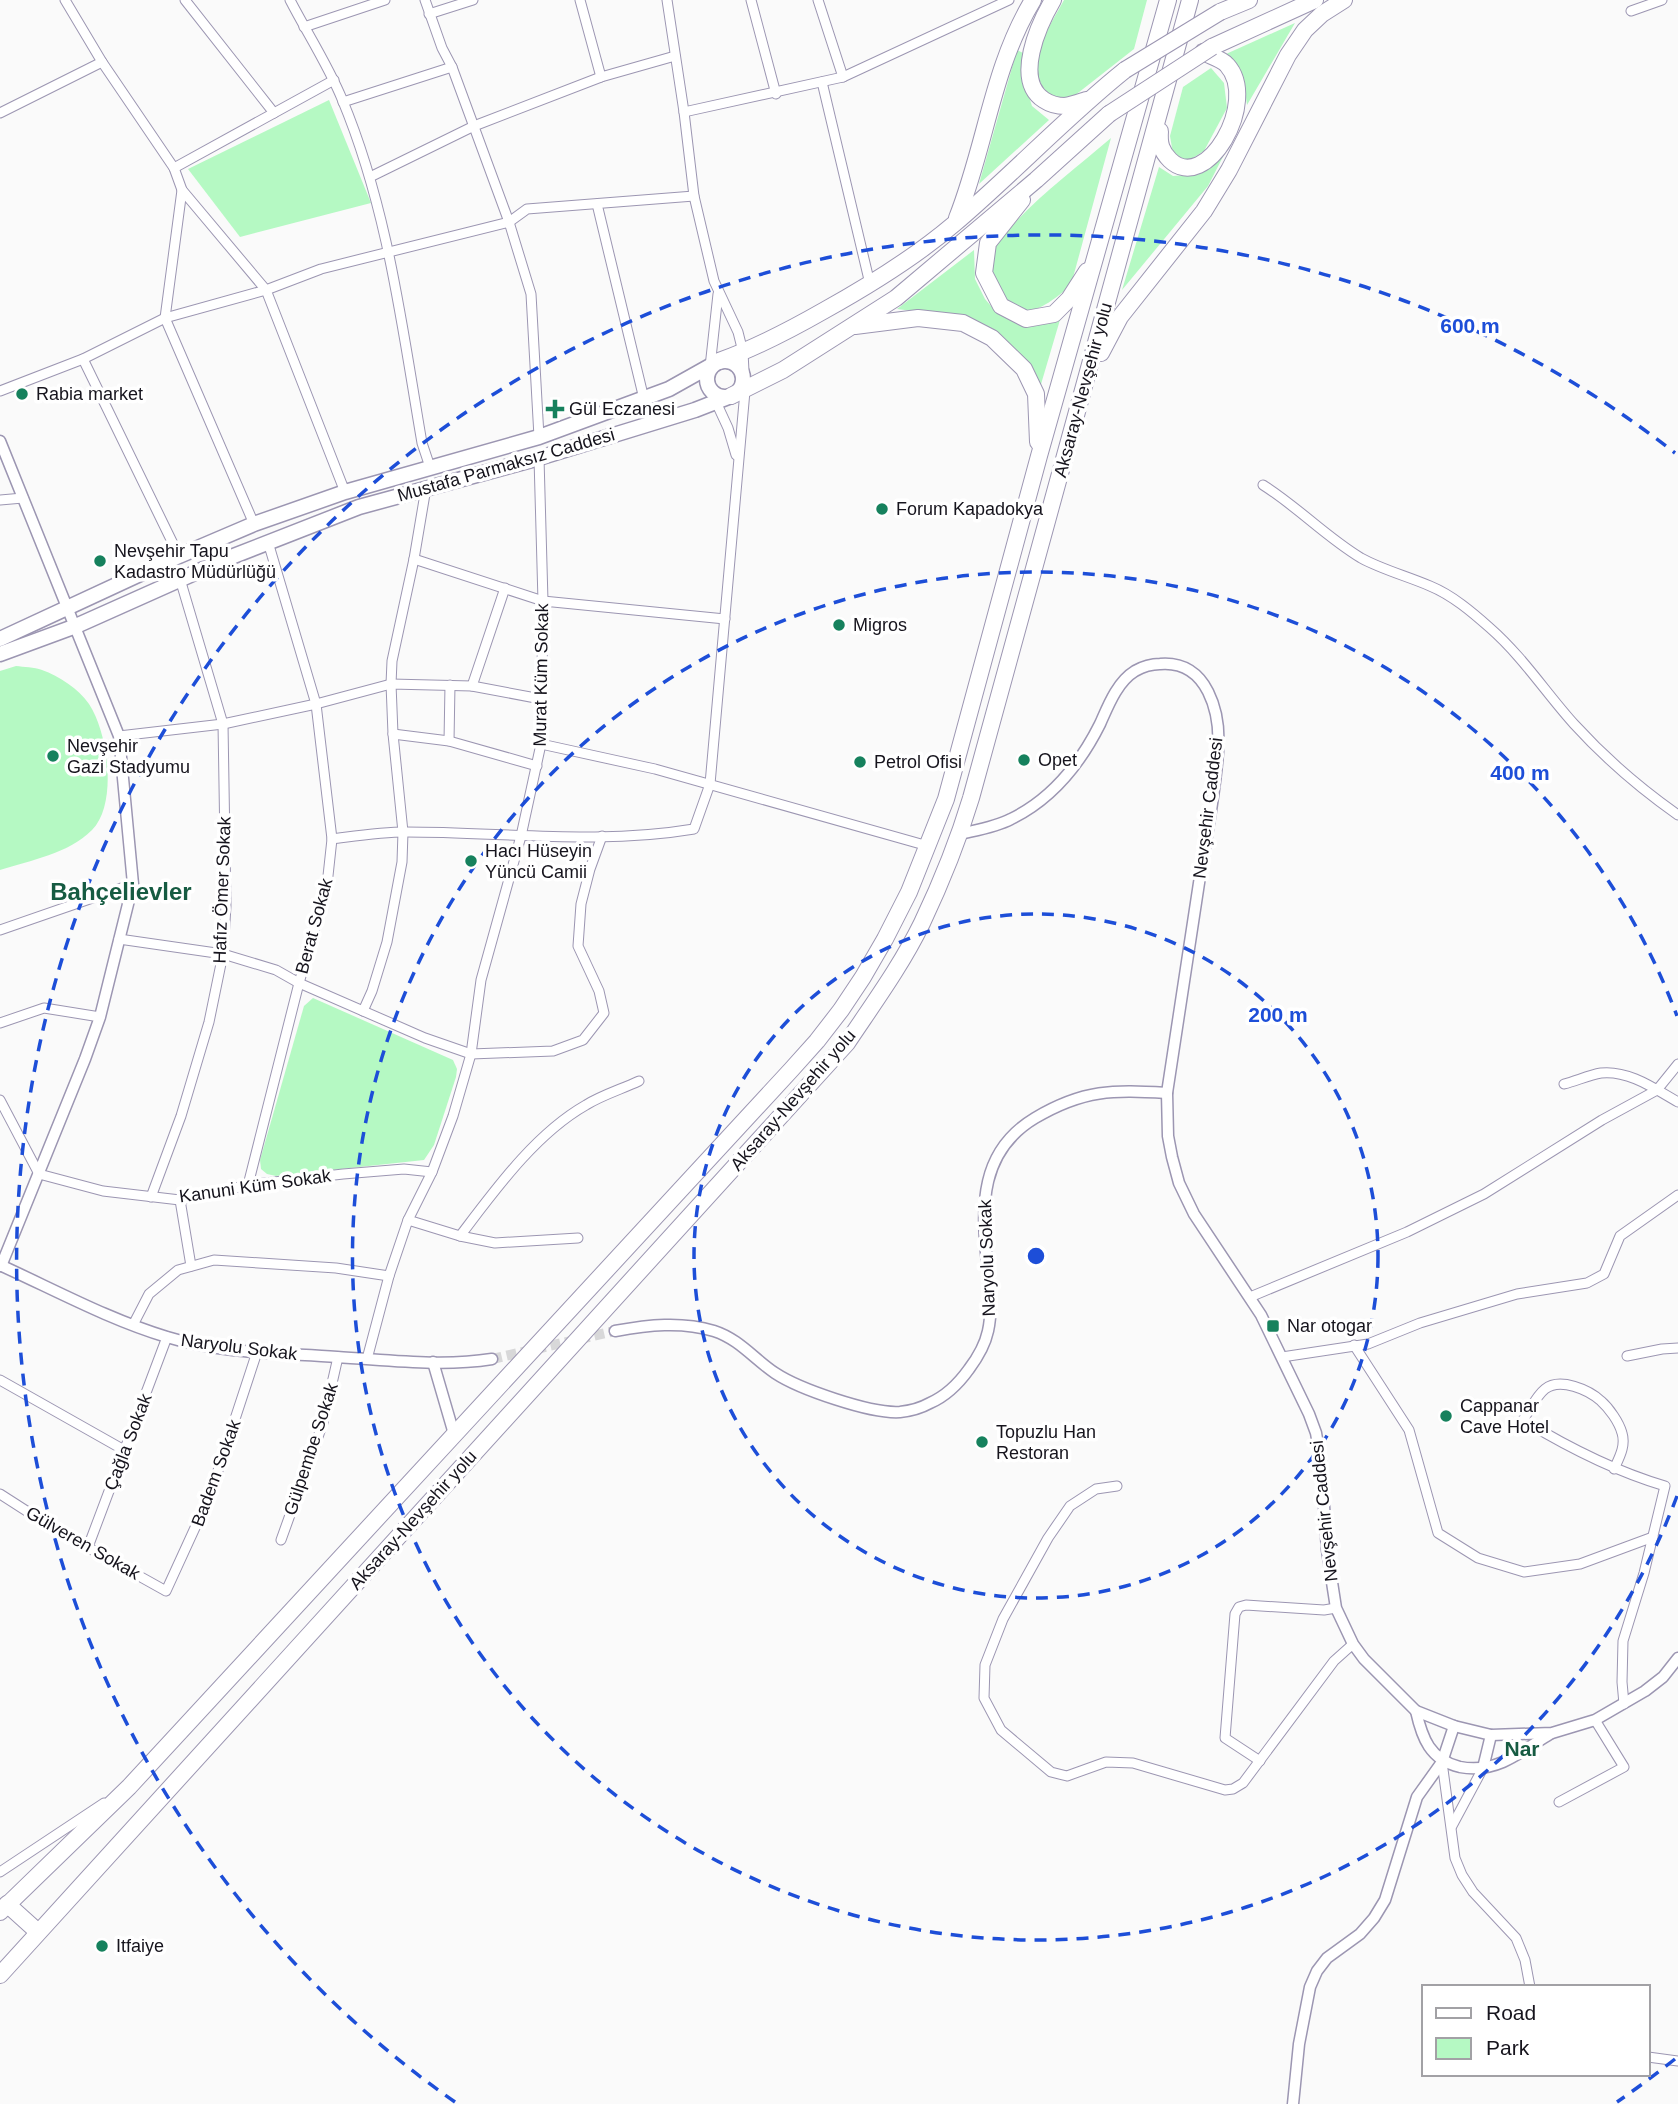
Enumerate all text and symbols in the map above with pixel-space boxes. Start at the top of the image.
street label: Aksaray-Nevşehir yolu [1050,300,1116,480]
text: 600 m [1440,314,1500,337]
place label: Rabia market [36,384,143,404]
marker: Rabia market [14,386,30,402]
place label: Gül Eczanesi [569,399,675,419]
marker: Gül Eczanesi [547,401,563,417]
street label: Mustafa Parmaksız Caddesi [395,424,617,506]
place label: Forum Kapadokya [896,499,1044,519]
marker: Forum Kapadokya [874,501,890,517]
place label: Nevşehir Tapu Kadastro Müdürlüğü [114,541,276,582]
marker: Nevşehir Tapu Kadastro Müdürlüğü [92,553,108,569]
street label: Murat Küm Sokak [530,602,552,747]
place label: Migros [853,615,907,635]
marker: Migros [831,617,847,633]
place label: Nevşehir Gazi Stadyumu [67,736,190,777]
street label: Nevşehir Caddesi [1189,736,1227,880]
marker: Nevşehir Gazi Stadyumu [45,748,61,764]
place label: Opet [1038,750,1077,770]
place label: Petrol Ofisi [874,752,962,772]
marker: Opet [1016,752,1032,768]
marker: Petrol Ofisi [852,754,868,770]
text: 400 m [1490,761,1550,784]
street label: Hafız Ömer Sokak [209,815,235,964]
place label: Hacı Hüseyin Yüncü Camii [485,841,592,882]
marker: Hacı Hüseyin Yüncü Camii [463,853,479,869]
street label: Berat Sokak [292,875,337,976]
district label: Bahçelievler [50,878,192,905]
text: 200 m [1248,1003,1308,1026]
street label: Aksaray-Nevşehir yolu [726,1025,860,1175]
street label: Kanuni Küm Sokak [178,1165,333,1207]
street label: Naryolu Sokak [975,1198,999,1317]
centre of rings [1024,1244,1048,1268]
place label: Nar otogar [1287,1316,1372,1336]
marker: Nar otogar [1265,1318,1281,1334]
street label: Naryolu Sokak [180,1330,299,1364]
street label: Gülpembe Sokak [280,1379,342,1518]
street label: Çağla Sokak [100,1390,156,1493]
place label: Cappanar Cave Hotel [1460,1396,1549,1437]
marker: Cappanar Cave Hotel [1438,1408,1454,1424]
street label: Badem Sokak [187,1416,245,1529]
place label: Topuzlu Han Restoran [996,1422,1096,1463]
marker: Topuzlu Han Restoran [974,1434,990,1450]
street label: Nevşehir Caddesi [1307,1439,1341,1583]
street label: Aksaray-Nevşehir yolu [345,1446,481,1594]
street label: Gülveren Sokak [23,1502,144,1584]
district label: Nar [1504,1737,1540,1760]
place label: Itfaiye [116,1936,164,1956]
marker: Itfaiye [94,1938,110,1954]
legend [1422,1985,1650,2076]
text: Road [1486,2001,1536,2024]
text: Park [1486,2036,1530,2059]

